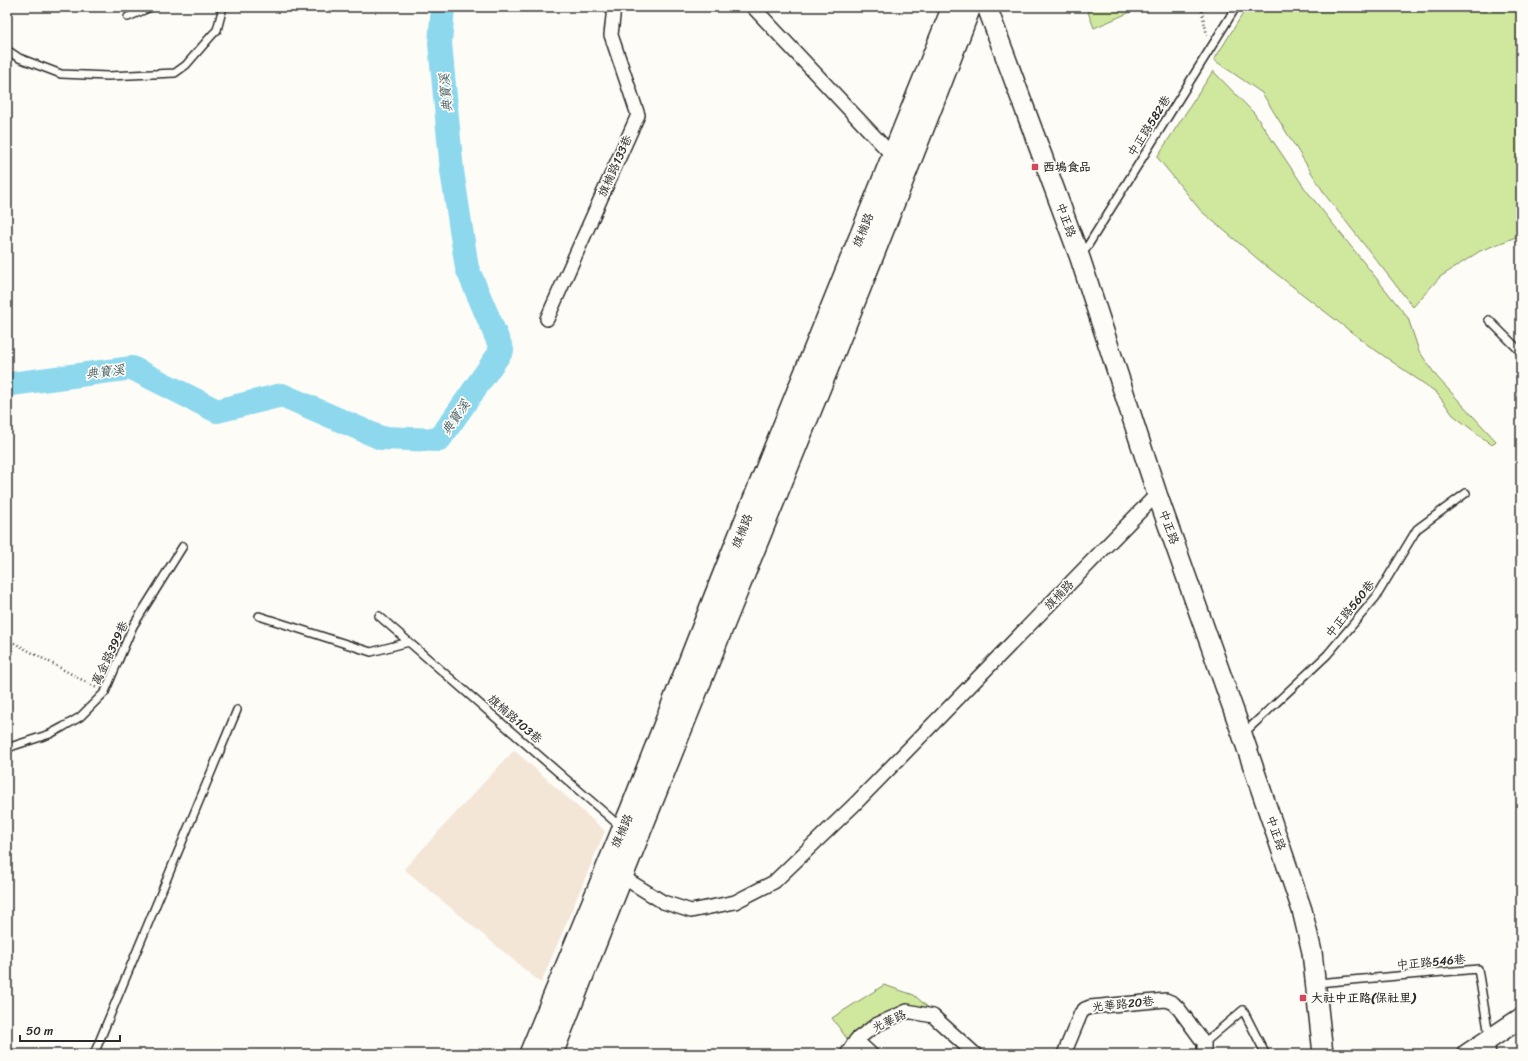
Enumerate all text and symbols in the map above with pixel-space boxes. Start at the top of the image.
water label: 典寶溪 [432,72,459,113]
street label: 中正路582巷 [1121,91,1177,161]
street label: 旗楠路133巷 [591,131,639,201]
place label: 西塢食品 [1043,156,1091,178]
marker: 西塢食品 [1030,162,1040,172]
street label: 中正路 [1050,199,1082,241]
street label: 旗楠路 [846,209,880,251]
water label: 典寶溪 [84,358,127,385]
water label: 典寶溪 [435,394,477,440]
street label: 中正路 [1153,506,1185,548]
street label: 旗楠路 [725,510,759,552]
street label: 旗楠路 [1039,574,1079,616]
street label: 中正路560巷 [1320,575,1380,643]
street label: 萬金路399巷 [85,617,135,689]
street label: 旗楠路103巷 [482,689,548,749]
street label: 旗楠路 [605,810,639,852]
street label: 中正路 [1260,812,1292,854]
street label: 中正路546巷 [1395,948,1467,976]
place label: 大社中正路(保社里) [1311,987,1416,1009]
street label: 光華路20巷 [1091,990,1155,1018]
marker: 大社中正路(保社里) [1298,993,1308,1003]
street label: 光華路 [868,1003,910,1039]
scale bar [20,1017,120,1043]
text: 50 m [26,1020,53,1042]

